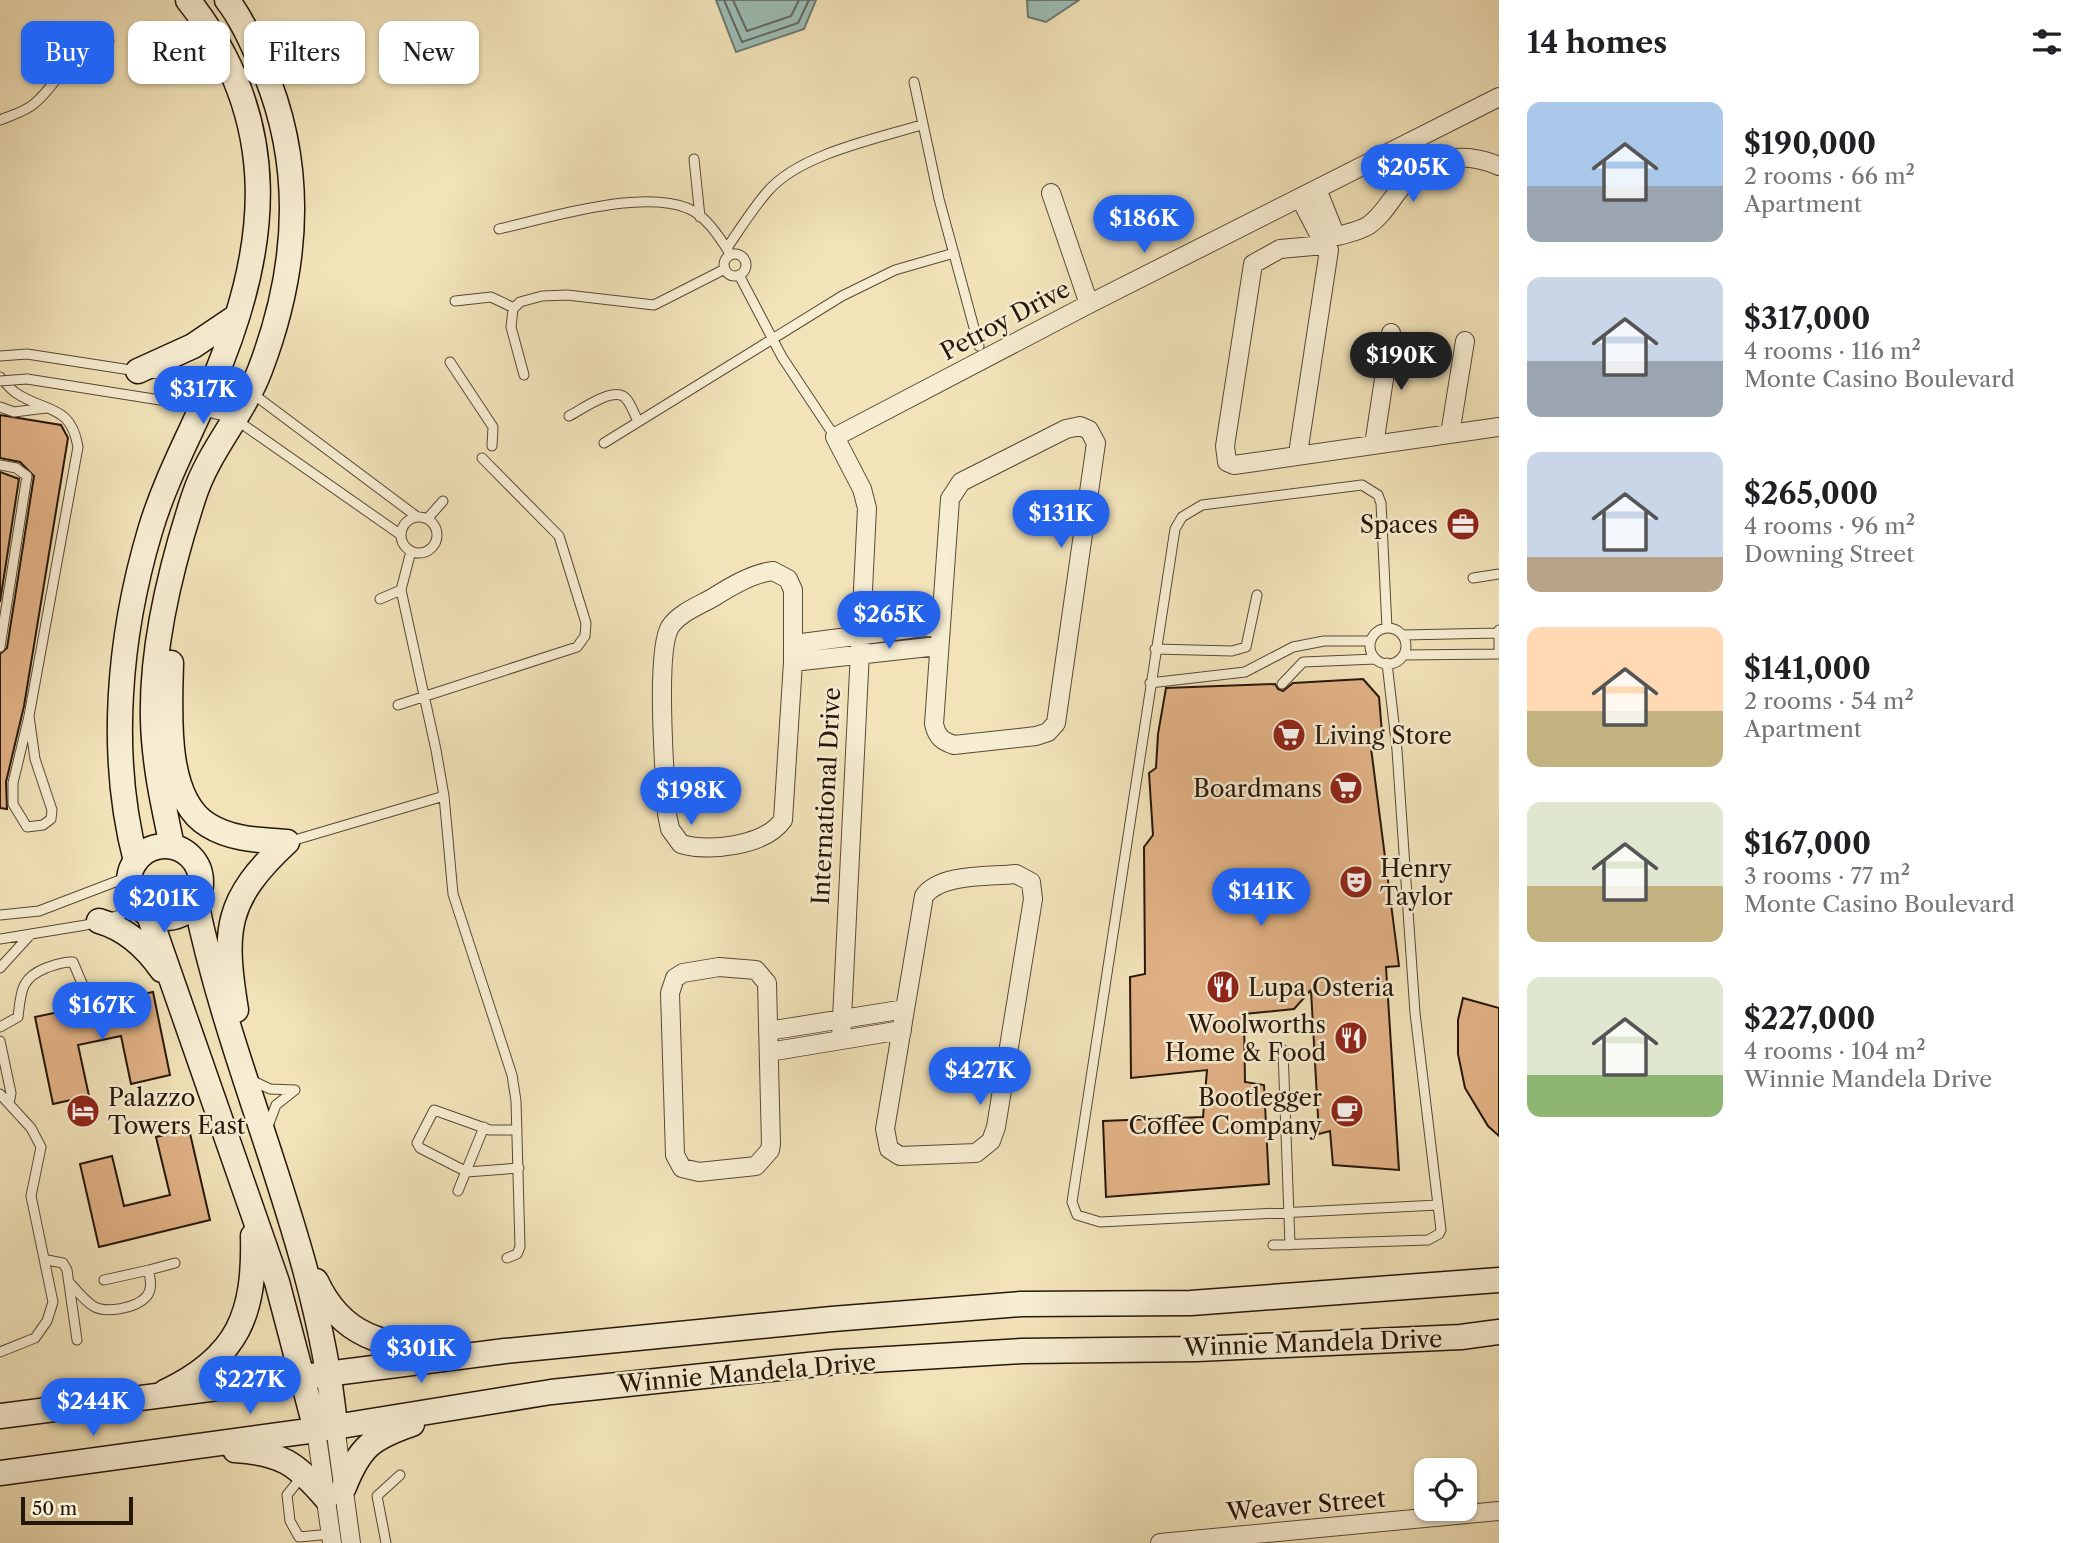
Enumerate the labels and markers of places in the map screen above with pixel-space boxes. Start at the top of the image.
pin: $205K [1364,144,1462,204]
pin: $186K [1095,196,1193,255]
pin: $190K [1352,332,1450,392]
pin: $317K [154,366,252,426]
pin: $131K [1012,490,1110,550]
office icon: Spaces [1444,505,1482,543]
place label: Spaces [1360,510,1438,539]
pin: $265K [840,592,938,651]
supermarket icon: Living Store [1270,716,1308,754]
place label: Living Store [1314,721,1452,750]
pin: $198K [642,768,740,827]
supermarket icon: Boardmans [1327,769,1365,807]
place label: Boardmans [1193,774,1322,803]
place label: Henry Taylor [1380,854,1453,911]
theatre icon: Henry Taylor [1337,863,1375,901]
pin: $141K [1212,869,1310,928]
pin: $201K [115,876,213,935]
restaurant icon: Lupa Osteria [1204,968,1242,1006]
place label: Lupa Osteria [1248,973,1395,1002]
pin: $167K [53,982,151,1042]
place label: Woolworths Home & Food [1165,1010,1326,1067]
restaurant icon: Woolworths Home & Food [1332,1019,1370,1057]
pin: $427K [931,1048,1029,1107]
place label: Palazzo Towers East [108,1083,246,1140]
place label: Bootlegger Coffee Company [1129,1083,1323,1140]
hotel icon: Palazzo Towers East [64,1092,102,1130]
cafe icon: Bootlegger Coffee Company [1328,1092,1366,1130]
pin: $301K [372,1326,470,1385]
pin: $227K [201,1356,299,1416]
pin: $244K [44,1378,142,1438]

